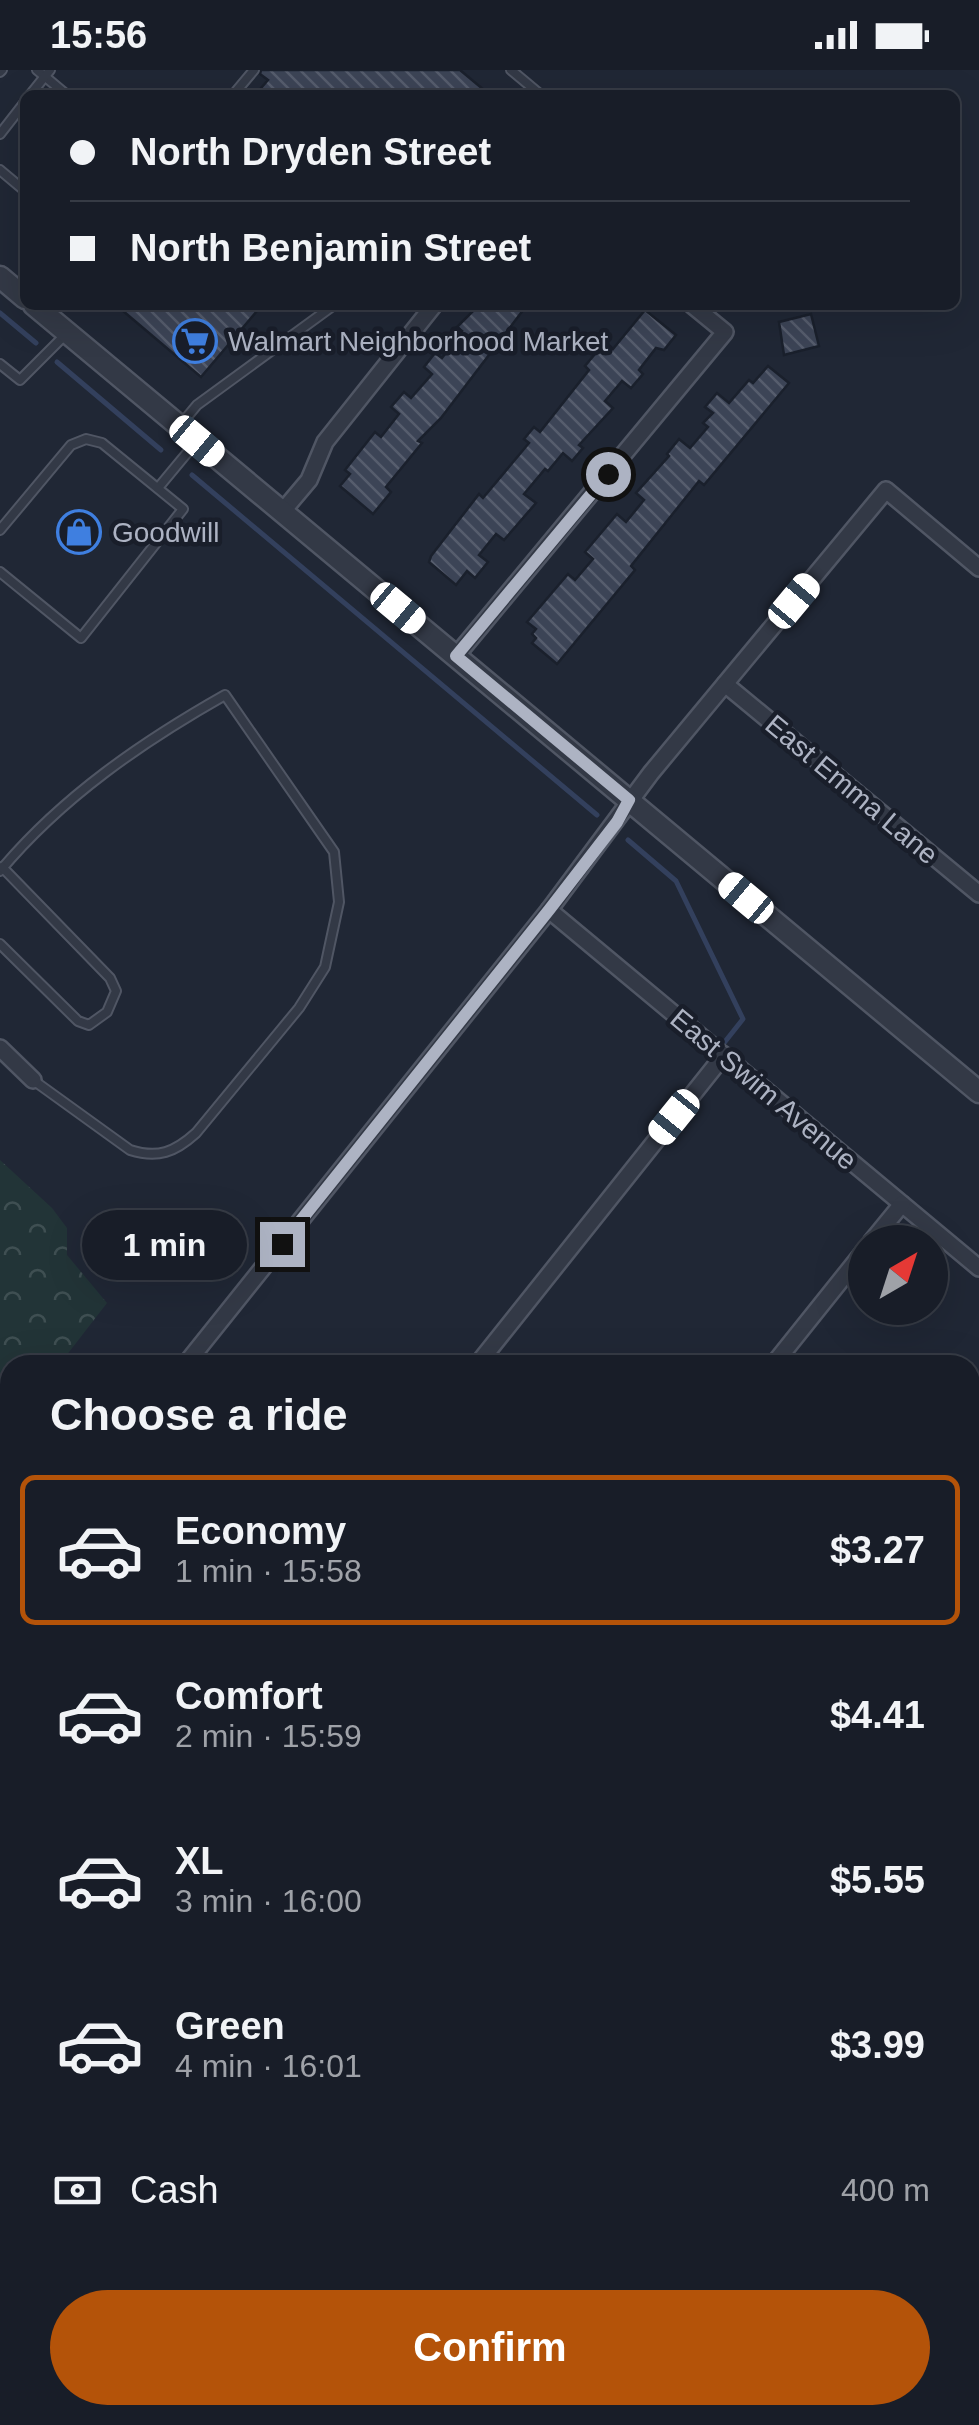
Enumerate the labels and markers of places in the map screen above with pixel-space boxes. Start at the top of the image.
supermarket icon: Walmart Neighborhood Market [172,318,218,364]
place label: Walmart Neighborhood Market [228,326,608,357]
shop icon: Goodwill [56,509,102,555]
place label: Goodwill [112,517,219,548]

